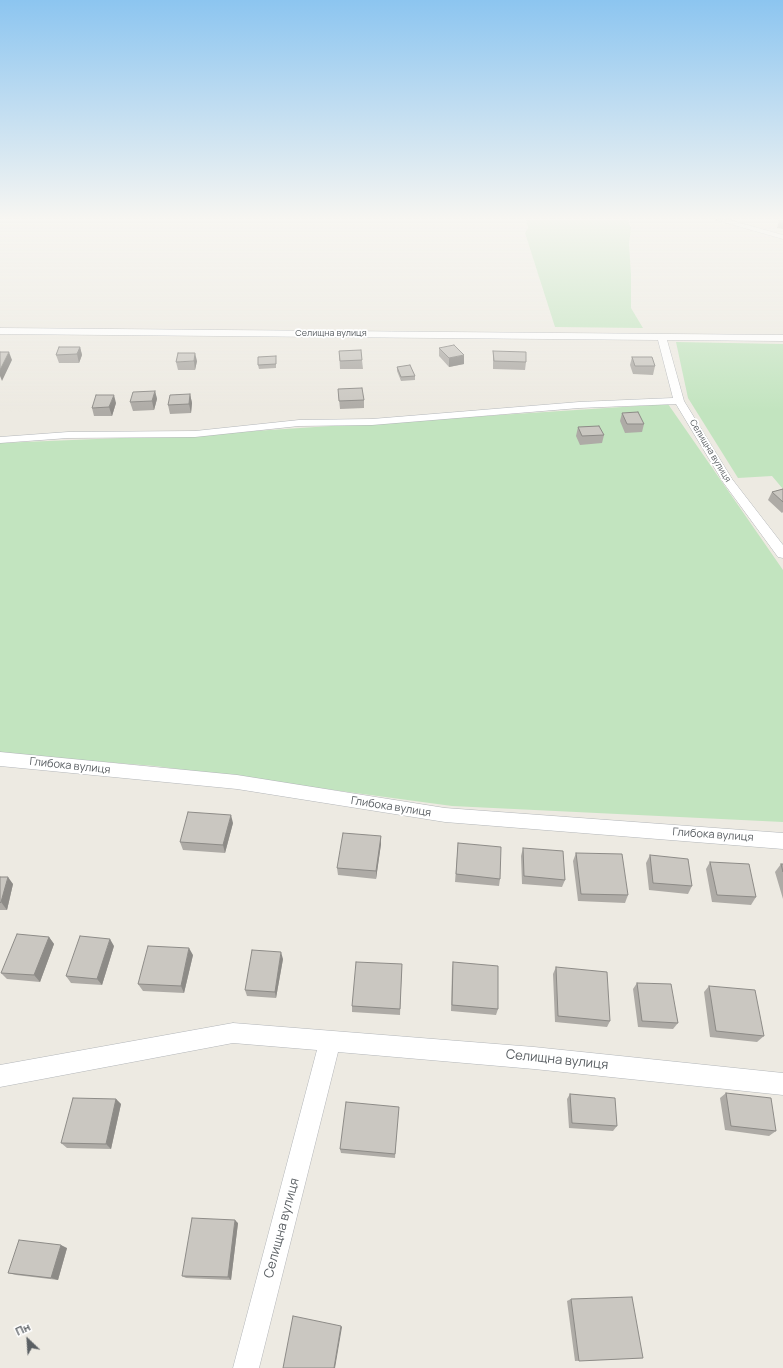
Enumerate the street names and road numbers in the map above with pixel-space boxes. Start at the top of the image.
street label: Селищна вулиця [295,328,367,338]
street label: Селищна вулиця [687,418,733,484]
street label: Глибока вулиця [29,755,111,777]
street label: Глибока вулиця [350,794,432,820]
street label: Глибока вулиця [672,826,754,844]
street label: Селищна вулиця [505,1047,609,1073]
street label: Селищна вулиця [261,1176,303,1280]

